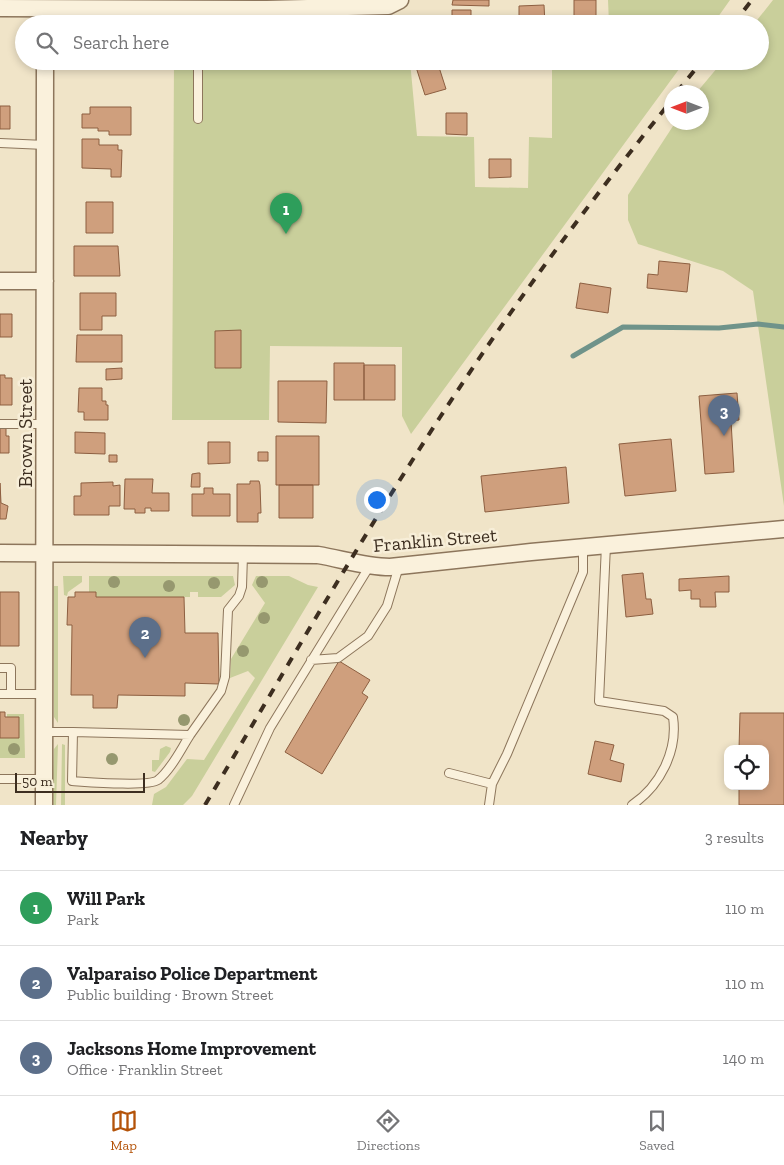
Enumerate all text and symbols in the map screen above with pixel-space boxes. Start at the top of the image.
search box [15,15,769,70]
icon: search [33,29,61,57]
text: Search here [73,31,169,54]
north arrow [664,85,709,130]
pin: 1 [270,193,302,234]
street label: Brown Street [14,379,37,487]
pin: 3 [708,395,740,436]
your location [364,487,390,513]
street label: Franklin Street [372,523,498,557]
pin: 2 [129,617,161,658]
map controls [724,745,769,790]
button: locate [724,745,769,790]
scale bar [15,770,145,793]
text: 50 m [22,773,53,790]
text: Nearby [20,825,88,850]
text: 3 results [705,828,764,847]
text: Will Park [67,887,145,910]
text: 1 [33,899,39,918]
text: 110 m [725,899,764,918]
text: Park [67,910,99,929]
text: Valparaiso Police Department [67,962,317,985]
text: 2 [32,974,40,993]
text: 110 m [725,974,764,993]
text: Public building · Brown Street [67,985,273,1004]
text: Jacksons Home Improvement [67,1037,316,1060]
text: 3 [32,1049,40,1068]
text: 140 m [723,1049,764,1068]
text: Office · Franklin Street [67,1060,223,1079]
tab: Map [110,1107,138,1154]
tab: Directions [357,1107,420,1154]
tab: Saved [639,1107,674,1154]

